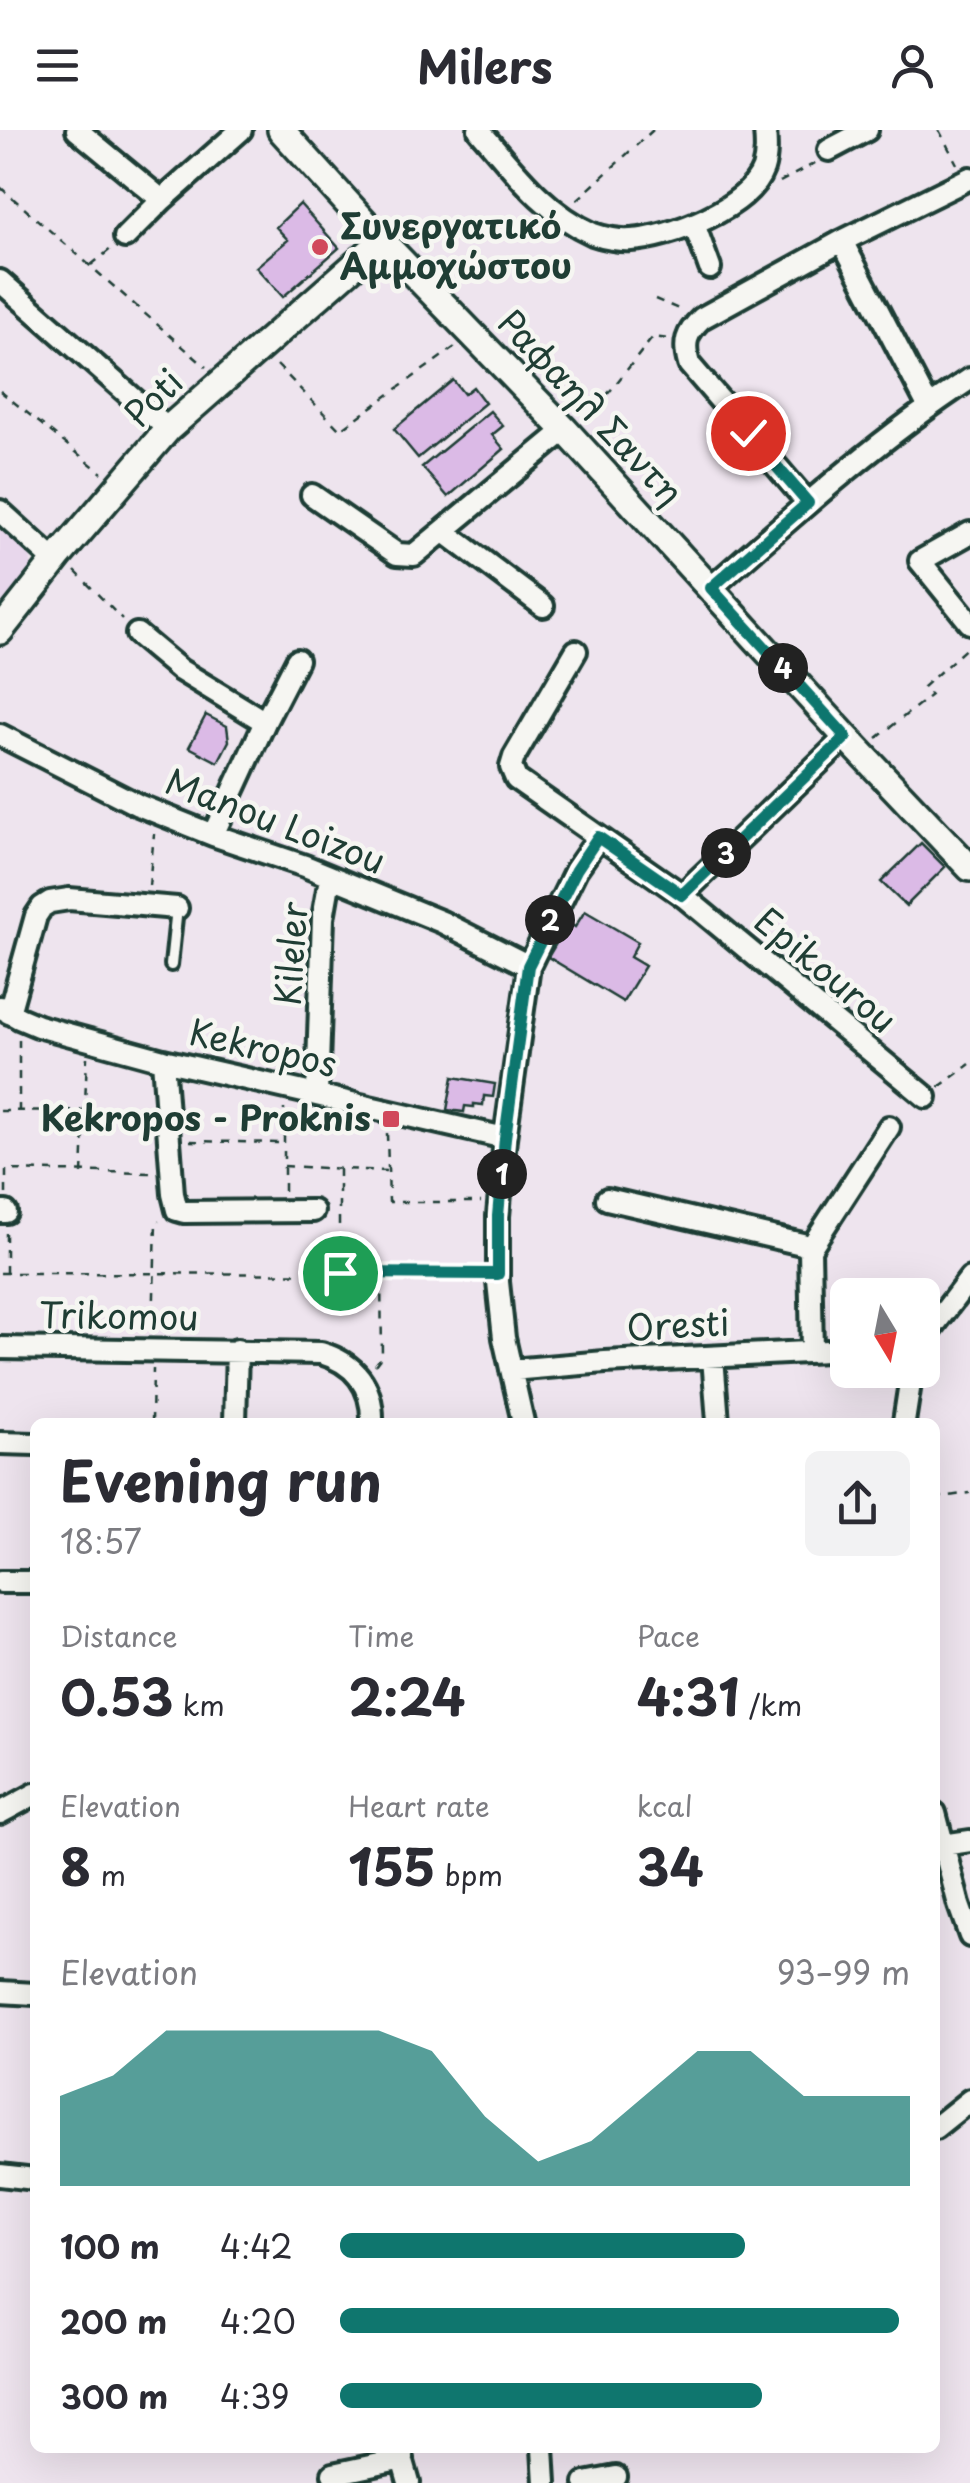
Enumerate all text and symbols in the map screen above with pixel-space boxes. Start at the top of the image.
text: Milers [417,31,553,99]
icon: menu [30,38,85,93]
icon: person [885,38,940,93]
place label: Συνεργατικό Αμμοχώστου [340,198,572,291]
marker: Συνεργατικό Αμμοχώστου [309,236,331,258]
street label: Ραφαηλ Σαντη [487,296,697,516]
street label: Poti [111,356,194,439]
pin [706,391,791,476]
icon: check [721,406,776,461]
pin: 4 [758,643,808,693]
text: 4 [773,646,793,689]
street label: Manou Loizou [158,753,394,886]
pin: 3 [701,828,751,878]
text: 3 [717,831,735,874]
street label: Epikourou [744,894,909,1044]
pin: 2 [525,895,575,945]
text: 2 [540,898,560,941]
street label: Kileler [259,899,320,1008]
street label: Kekropos [185,1004,343,1089]
place label: Kekropos - Proknis [41,1090,371,1143]
marker: Kekropos - Proknis [380,1108,402,1130]
pin: 1 [477,1149,527,1199]
text: 1 [495,1152,509,1195]
pin [298,1231,383,1316]
icon: arrive [313,1246,368,1301]
north arrow [830,1278,940,1388]
map controls [830,1278,940,1388]
street label: Trikomou [39,1287,199,1342]
street label: Oresti [625,1294,731,1353]
text: Evening run [60,1438,382,1521]
button: share [805,1451,910,1556]
text: 18:57 [60,1517,142,1565]
text: Distance [60,1614,178,1657]
text: Time [348,1614,415,1657]
text: Pace [637,1614,700,1657]
text: 0.53 [60,1657,173,1733]
text: 2:24 [348,1657,466,1733]
text: 4:31 [637,1657,740,1733]
text: km [173,1683,225,1726]
text: /km [740,1683,802,1726]
text: Elevation [60,1784,181,1827]
text: Heart rate [348,1784,490,1827]
text: kcal [637,1784,693,1827]
text: 8 [60,1827,91,1903]
text: 155 [348,1827,436,1903]
text: 34 [637,1827,704,1903]
text: m [91,1853,126,1896]
text: bpm [436,1853,503,1896]
text: Elevation [60,1948,198,1996]
text: 93–99 m [777,1948,910,1996]
text: 100 m [60,2222,160,2270]
text: 4:42 [220,2222,293,2270]
text: 200 m [60,2297,167,2345]
text: 4:20 [220,2297,296,2345]
text: 300 m [60,2372,168,2420]
text: 4:39 [220,2372,289,2420]

